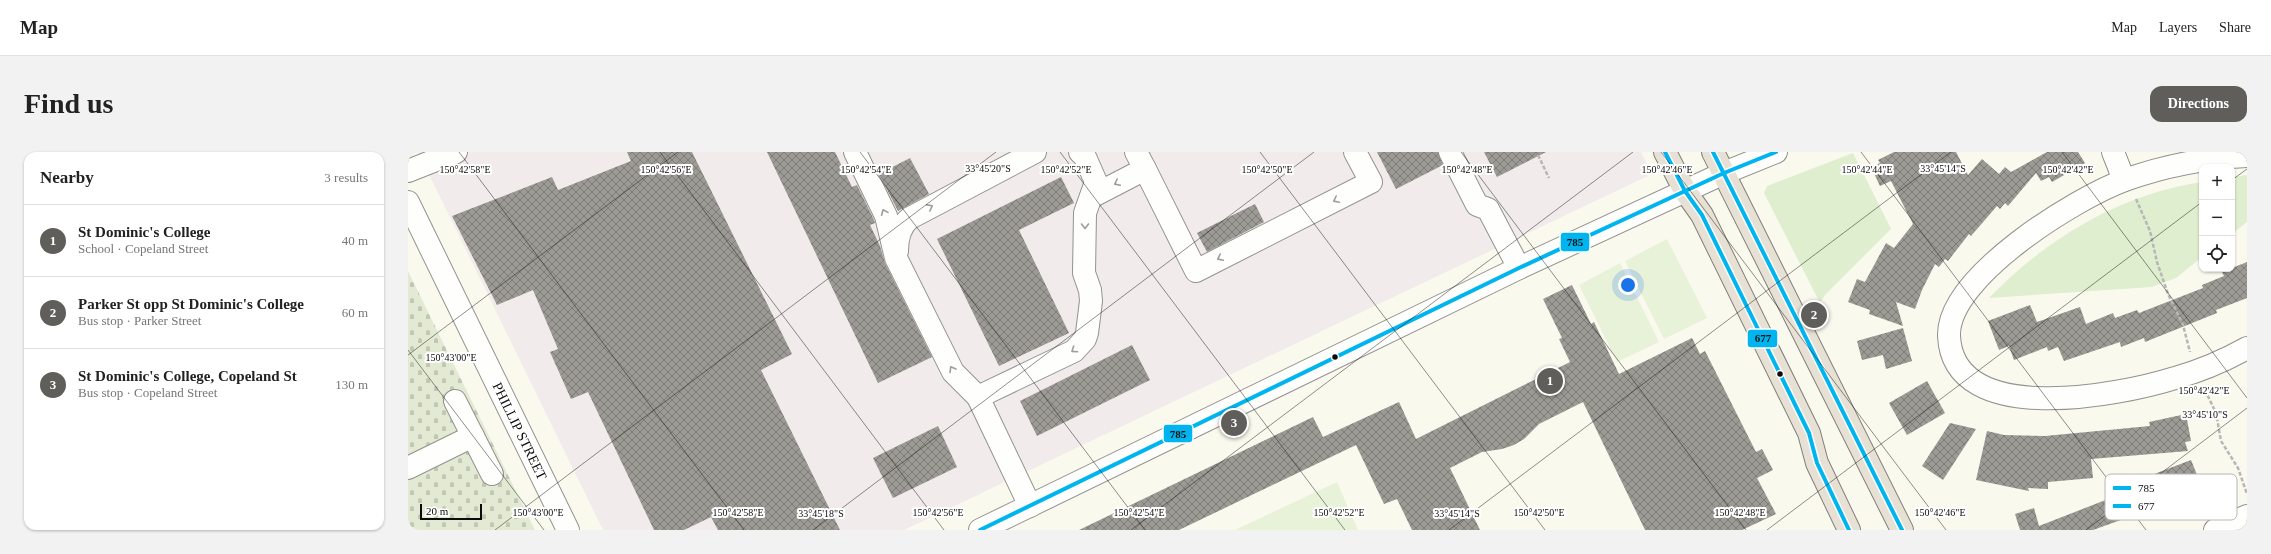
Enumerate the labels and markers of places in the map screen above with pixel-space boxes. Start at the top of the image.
pin: 2 [1801,300,1827,330]
unlabelled marker [1330,352,1340,362]
pin: 1 [1537,366,1563,396]
unlabelled marker [1775,369,1785,379]
pin: 3 [1221,408,1247,438]

